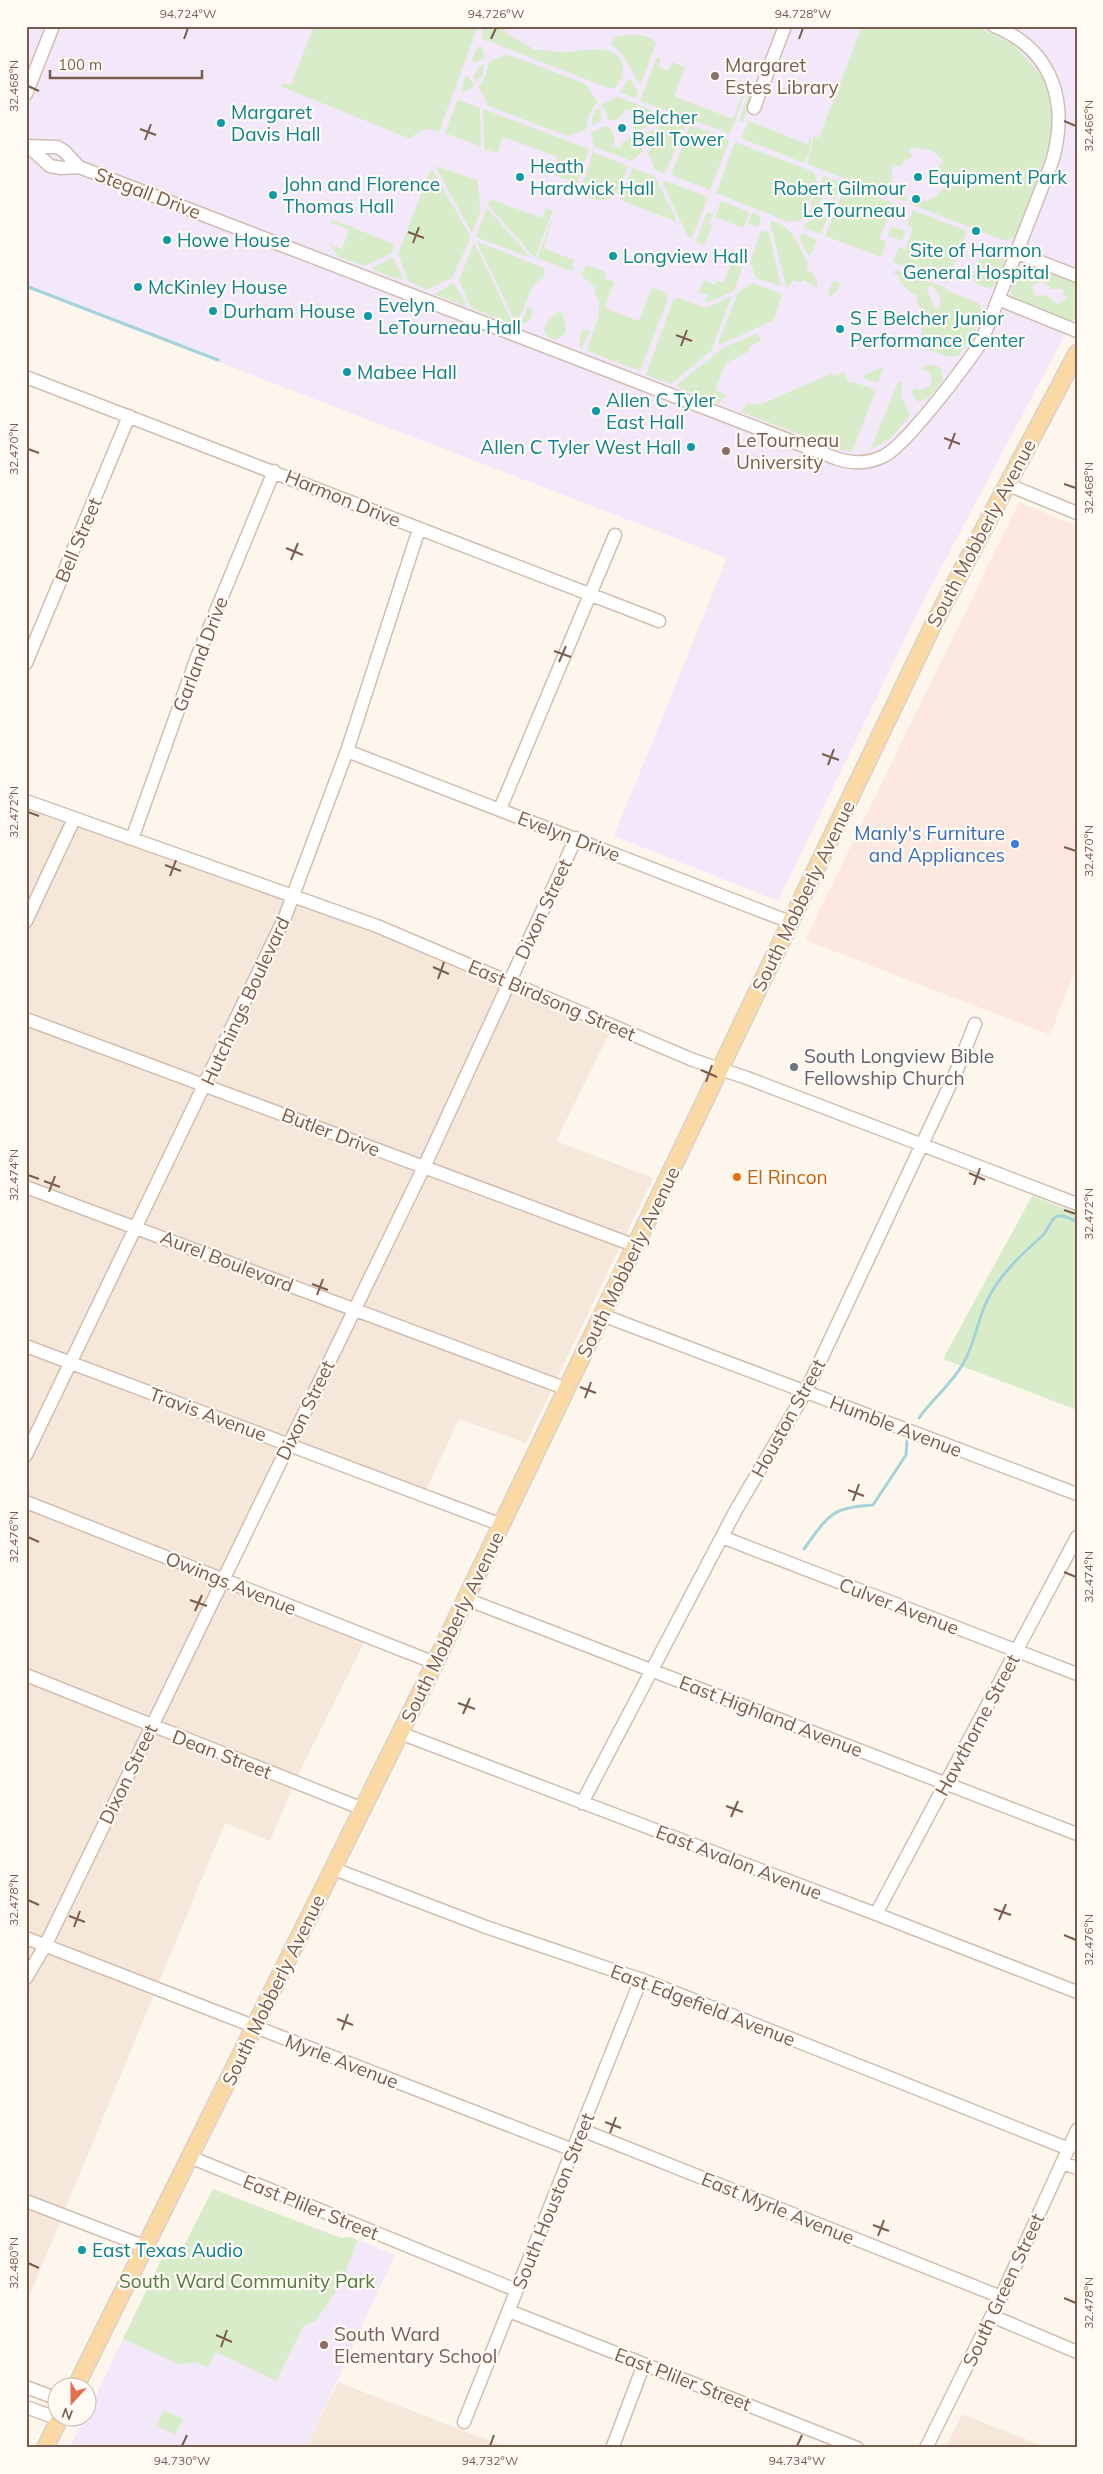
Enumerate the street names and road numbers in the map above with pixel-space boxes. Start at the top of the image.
street label: Stegall Drive [92,162,204,224]
street label: South Mobberly Avenue [921,435,1041,631]
street label: Harmon Drive [282,464,404,532]
street label: Bell Street [49,494,107,586]
street label: Garland Drive [167,593,233,715]
street label: South Mobberly Avenue [746,797,860,995]
street label: Evelyn Drive [514,805,624,867]
street label: Dixon Street [509,855,577,963]
street label: Hutchings Boulevard [195,913,295,1089]
street label: East Birdsong Street [465,954,640,1046]
street label: Butler Drive [279,1102,383,1162]
street label: South Mobberly Avenue [571,1163,685,1361]
street label: Aurel Boulevard [157,1225,297,1297]
street label: Houston Street [746,1354,831,1481]
street label: Dixon Street [271,1356,340,1464]
street label: Travis Avenue [146,1382,270,1446]
street label: Humble Avenue [827,1390,965,1462]
street label: South Mobberly Avenue [395,1528,509,1726]
street label: Owings Avenue [162,1546,300,1620]
street label: Culver Avenue [836,1572,962,1640]
street label: Hawthorne Street [930,1650,1025,1800]
street label: East Highland Avenue [676,1670,866,1762]
street label: Dixon Street [94,1720,163,1828]
street label: Dean Street [169,1724,275,1784]
street label: East Avalon Avenue [653,1819,825,1905]
street label: South Mobberly Avenue [216,1891,330,2089]
street label: East Edgefield Avenue [607,1959,799,2051]
street label: Myrle Avenue [282,2028,402,2094]
street label: South Houston Street [507,2109,599,2293]
street label: East Myrle Avenue [698,2166,858,2250]
street label: East Pliler Street [240,2169,383,2245]
street label: South Green Street [957,2209,1049,2370]
street label: East Pliler Street [611,2342,755,2416]

